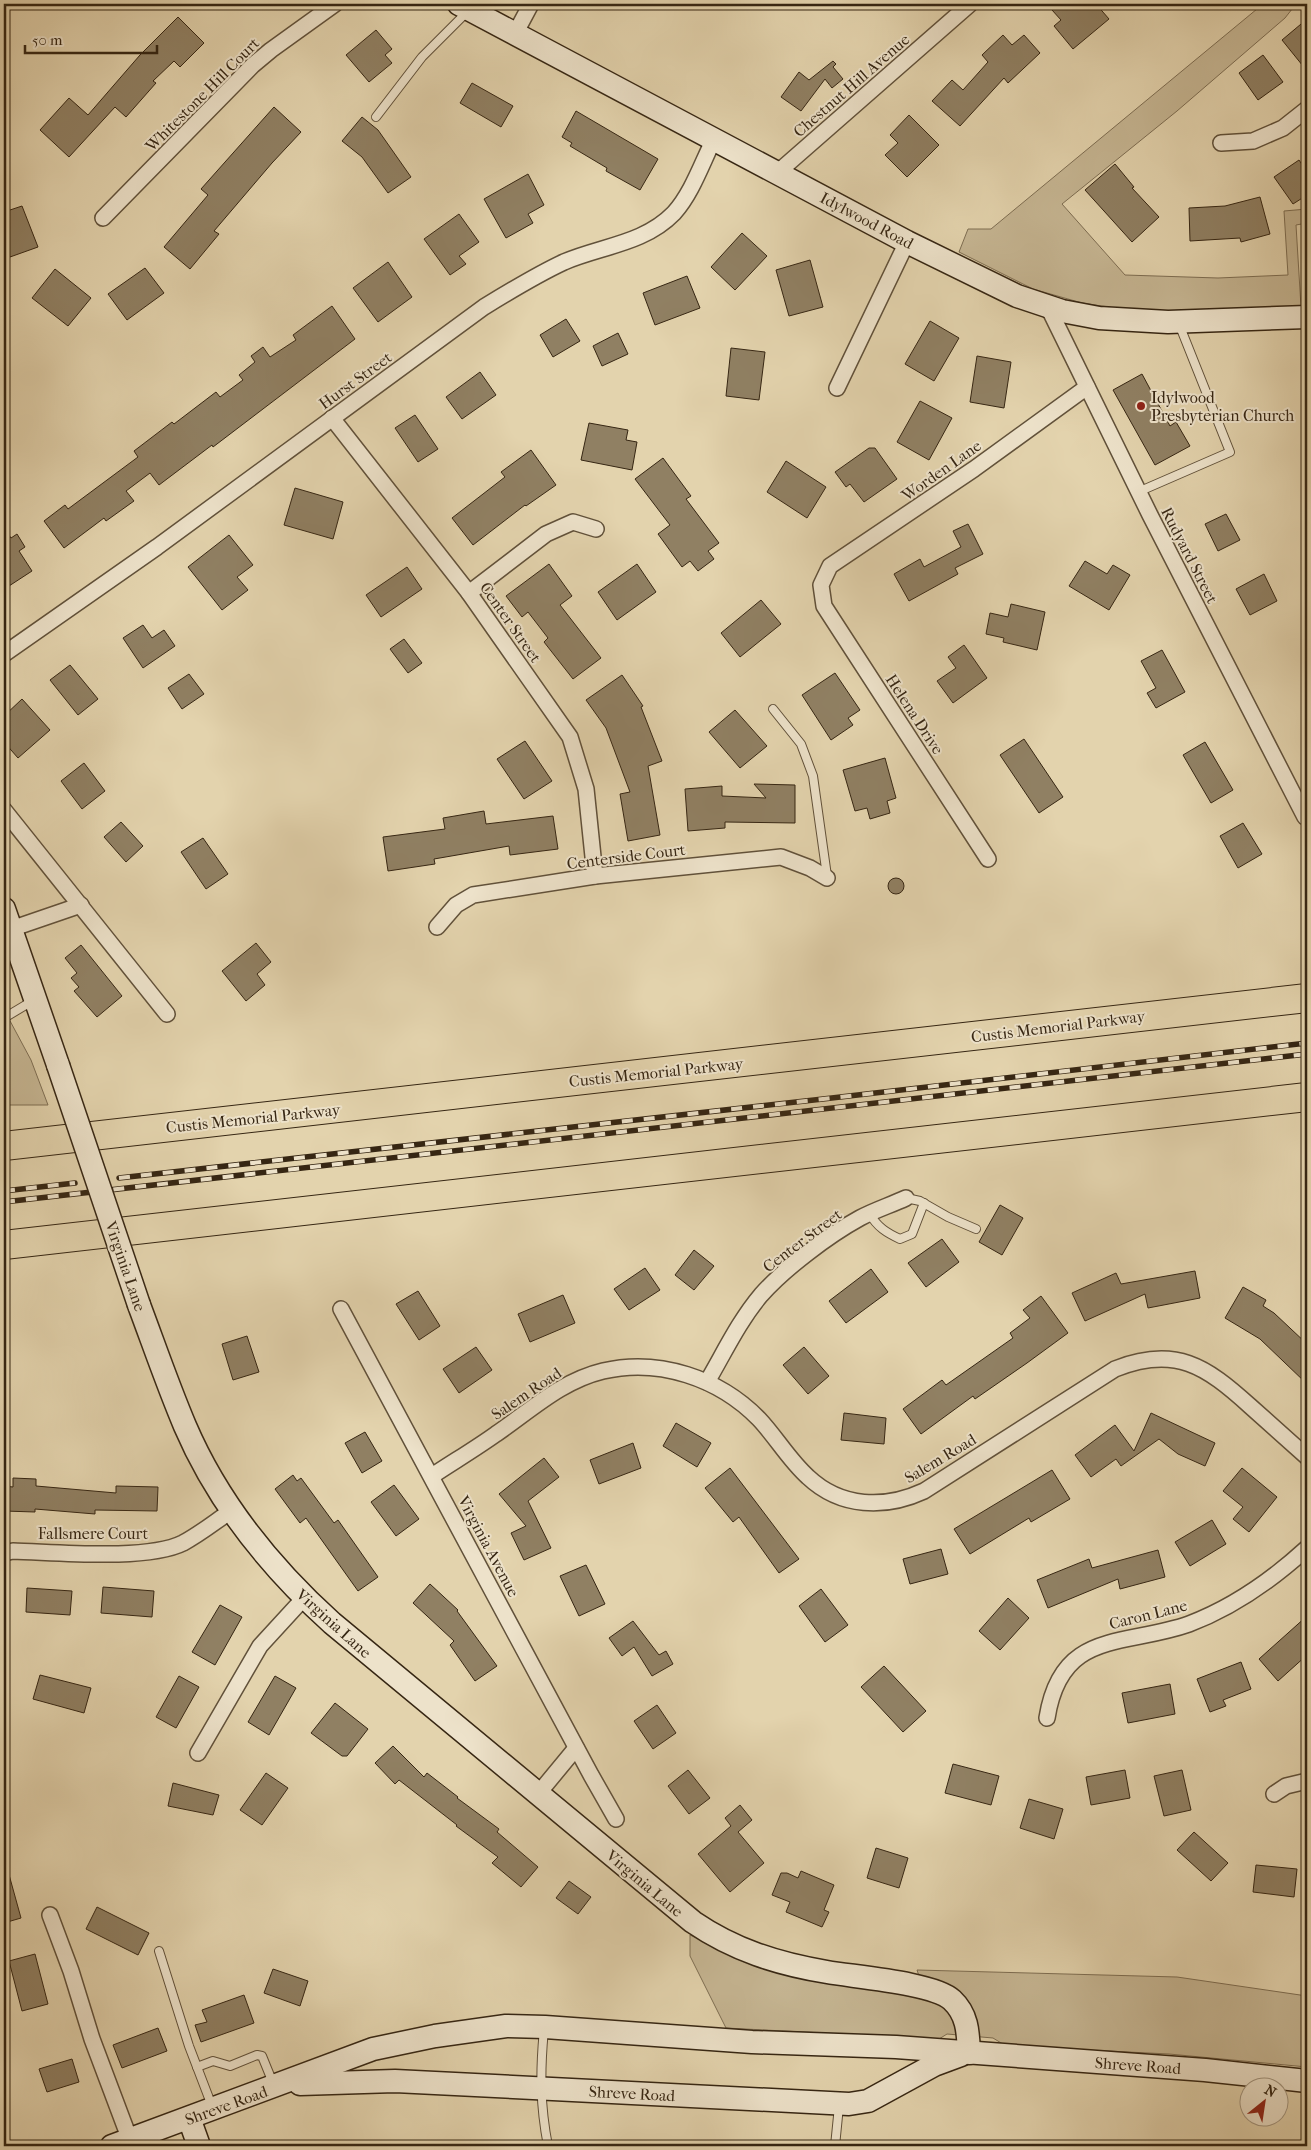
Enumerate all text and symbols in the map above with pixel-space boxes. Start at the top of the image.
scale bar [25,22,158,54]
street label: Chestnut Hill Avenue [789,30,913,141]
text: 50 m [32,31,63,49]
street label: Whitestone Hill Court [141,33,263,156]
street label: Idylwood Road [817,188,917,253]
street label: Hurst Street [315,347,396,413]
place label: Idylwood Presbyterian Church [1151,388,1294,425]
marker: Idylwood Presbyterian Church [1135,400,1147,412]
street label: Worden Lane [897,436,985,505]
street label: Rudyard Street [1157,504,1222,607]
street label: Center Street [476,578,545,666]
street label: Helena Drive [882,671,948,758]
street label: Centerside Court [566,840,687,873]
street label: Custis Memorial Parkway [970,1006,1147,1047]
street label: Custis Memorial Parkway [568,1054,745,1091]
street label: Custis Memorial Parkway [165,1100,342,1137]
street label: Center Street [759,1204,846,1276]
street label: Virginia Lane [101,1218,150,1314]
street label: Salem Road [488,1363,565,1424]
street label: Salem Road [901,1429,980,1487]
street label: Virginia Avenue [453,1492,523,1600]
street label: Fallsmere Court [38,1524,148,1543]
street label: Virginia Lane [292,1584,375,1662]
street label: Caron Lane [1107,1596,1189,1633]
street label: Virginia Lane [602,1845,687,1921]
street label: Shreve Road [1094,2053,1182,2078]
north arrow [1238,2078,1288,2128]
text: N [1261,2081,1279,2101]
street label: Shreve Road [182,2082,270,2129]
street label: Shreve Road [588,2082,676,2105]

